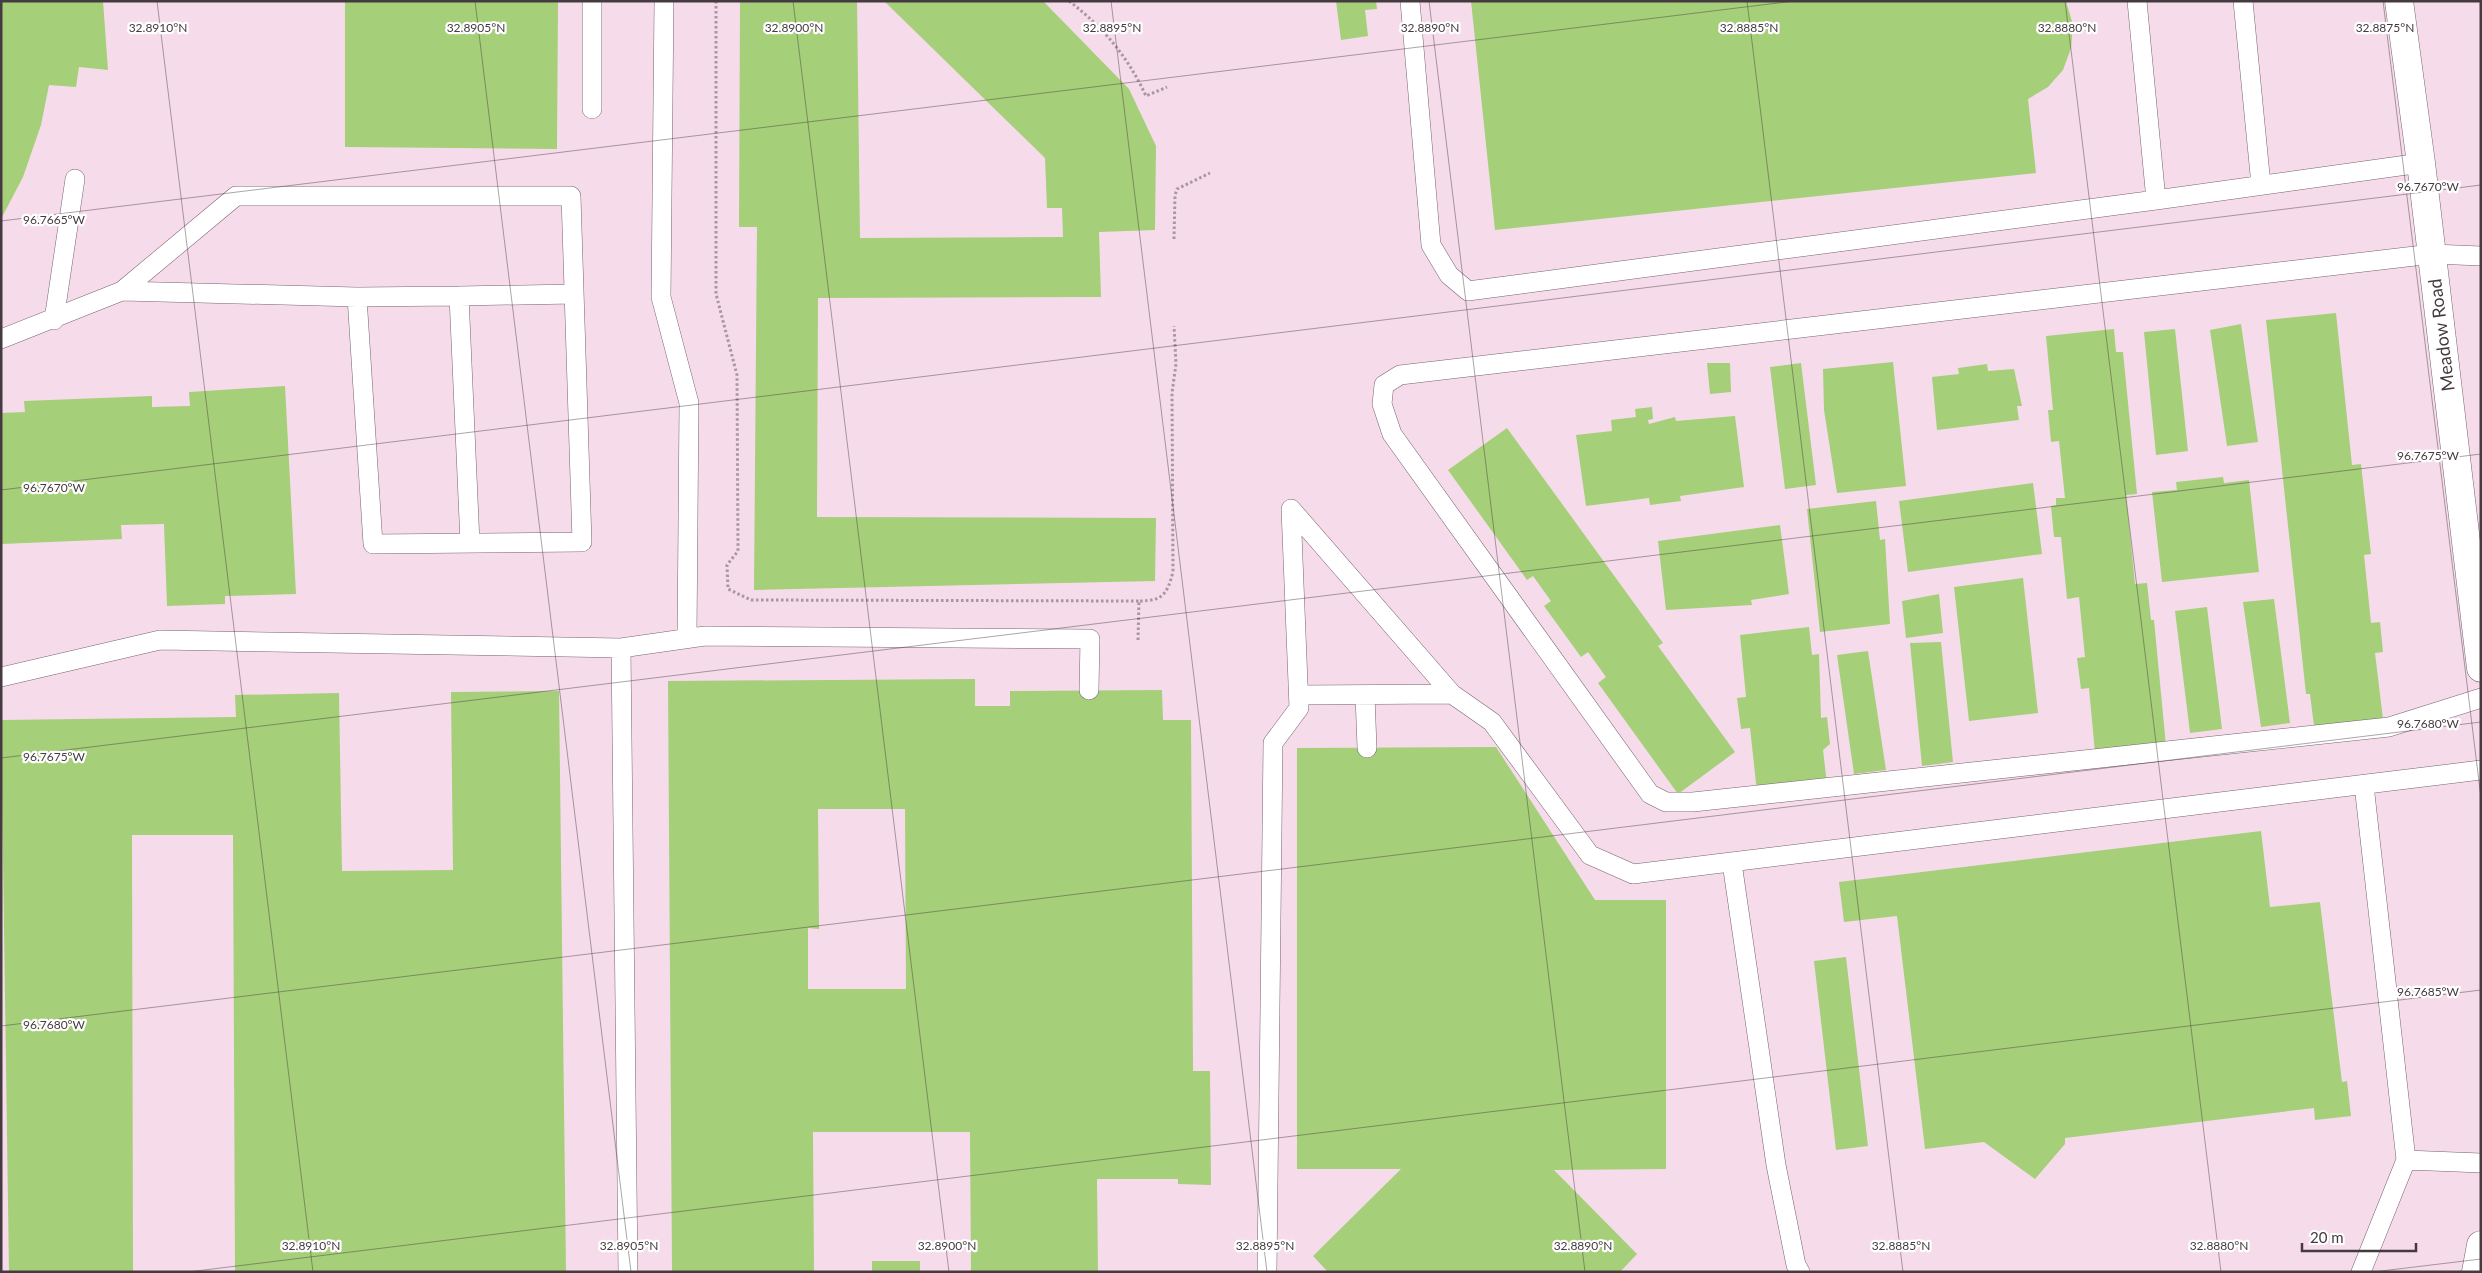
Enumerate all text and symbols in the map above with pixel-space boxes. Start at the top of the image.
text: 32.8910°N [129,20,187,35]
text: 32.8905°N [447,20,505,35]
text: 32.8900°N [765,20,823,35]
text: 32.8895°N [1083,20,1141,35]
text: 32.8890°N [1401,20,1459,35]
text: 32.8885°N [1720,20,1778,35]
text: 32.8880°N [2038,20,2096,35]
text: 32.8875°N [2356,20,2414,35]
text: 96.7670°W [2397,179,2460,194]
text: 96.7665°W [23,212,86,227]
street label: Meadow Road [2423,277,2459,393]
text: 96.7675°W [2397,448,2460,463]
text: 96.7670°W [23,480,86,495]
text: 96.7680°W [2397,716,2460,731]
text: 96.7675°W [23,749,86,764]
text: 96.7685°W [2397,984,2460,999]
text: 96.7680°W [23,1017,86,1032]
scale bar [2302,1220,2416,1252]
text: 20 m [2310,1228,2344,1246]
text: 32.8910°N [282,1238,340,1253]
text: 32.8905°N [600,1238,658,1253]
text: 32.8900°N [918,1238,976,1253]
text: 32.8895°N [1236,1238,1294,1253]
text: 32.8890°N [1554,1238,1612,1253]
text: 32.8885°N [1872,1238,1930,1253]
text: 32.8880°N [2190,1238,2248,1253]

